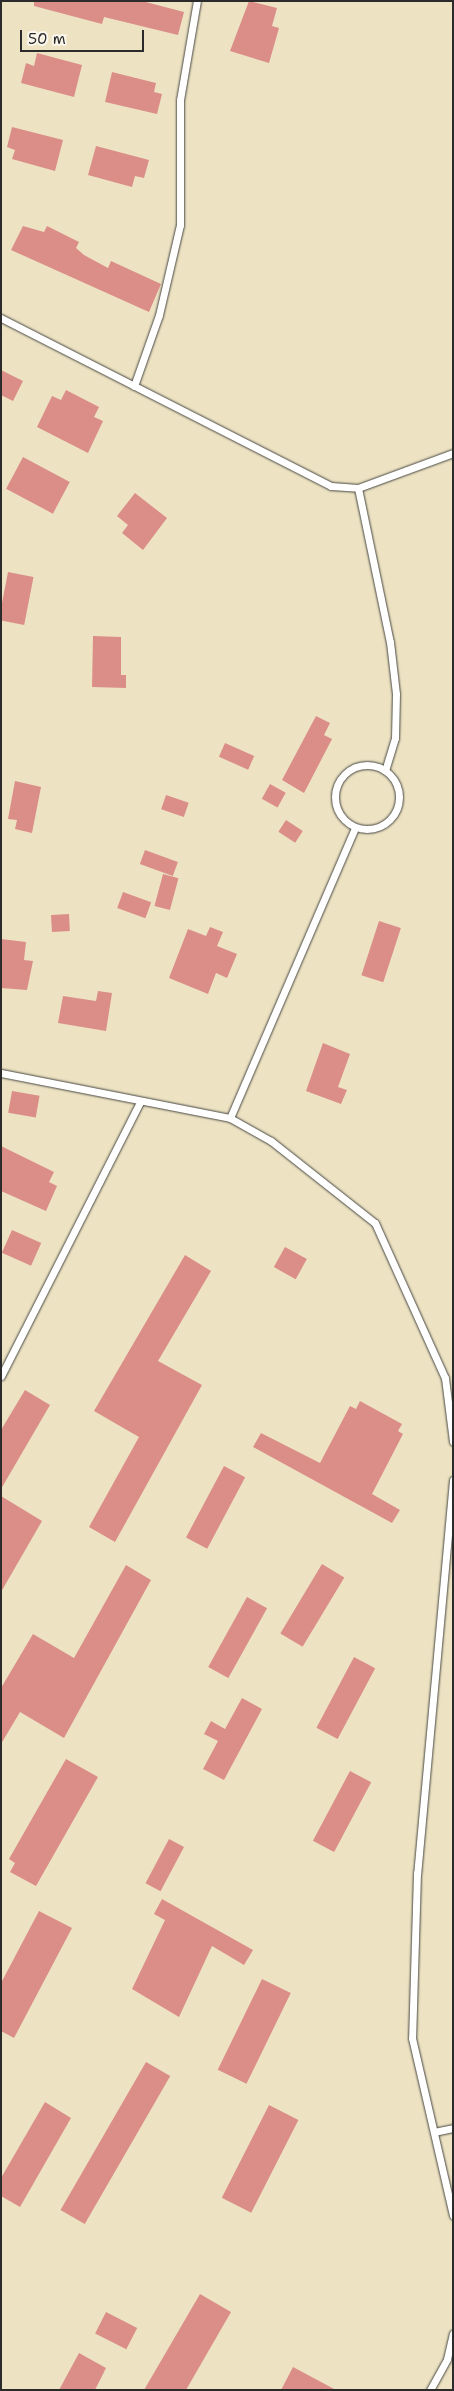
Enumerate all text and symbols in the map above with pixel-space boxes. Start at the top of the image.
scale bar [22,20,146,52]
text: 50 m [28,29,66,49]

